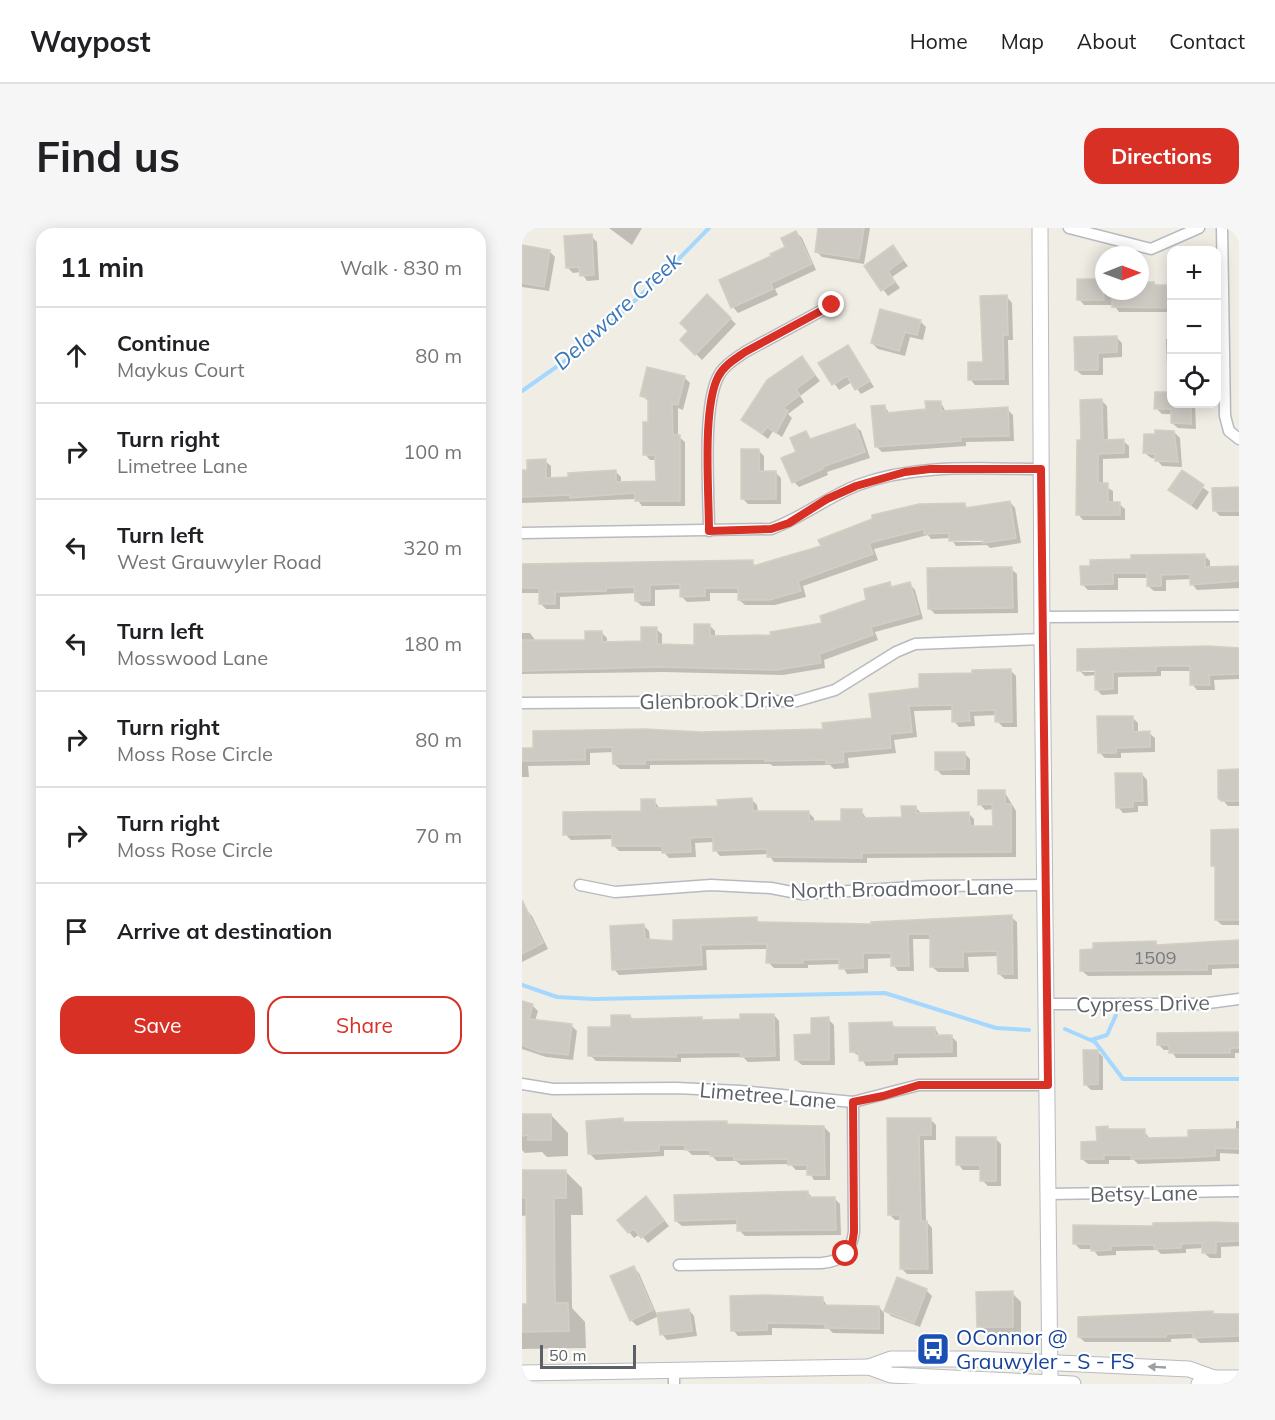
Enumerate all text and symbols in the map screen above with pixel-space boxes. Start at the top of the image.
text: Waypost [30,24,151,59]
text: Home [910,28,968,54]
text: Map [1001,28,1044,54]
text: About [1077,28,1136,54]
text: Contact [1169,28,1245,54]
button: Directions [1084,128,1239,184]
text: Find us [36,130,180,183]
water label: Delaware Creek [547,246,687,376]
north arrow [1095,246,1149,300]
map controls [1167,246,1221,408]
button: + [1167,246,1221,300]
text: 11 min [60,251,144,284]
text: Walk · 830 m [340,255,462,280]
route end [818,291,844,317]
button: − [1167,300,1221,354]
text: Continue [117,329,210,357]
icon: ahead [60,339,93,372]
text: 80 m [415,343,462,368]
button: locate [1167,354,1221,408]
text: Maykus Court [117,357,244,382]
text: Turn right [117,425,220,453]
icon: right [60,435,93,468]
text: 100 m [403,439,462,464]
text: Limetree Lane [117,453,248,478]
text: Turn left [117,521,204,549]
icon: left [60,531,93,564]
text: 320 m [403,535,462,560]
text: West Grauwyler Road [117,549,322,574]
text: Turn left [117,617,204,645]
icon: left [60,627,93,660]
text: 180 m [403,631,462,656]
text: Mosswood Lane [117,645,268,670]
street label: Glenbrook Drive [639,686,795,714]
text: Turn right [117,713,220,741]
icon: right [60,723,93,756]
text: 80 m [415,727,462,752]
text: Moss Rose Circle [117,741,273,766]
text: Turn right [117,809,220,837]
icon: right [60,819,93,852]
text: 70 m [415,823,462,848]
text: Moss Rose Circle [117,837,273,862]
street label: North Broadmoor Lane [790,873,1014,903]
icon: arrive [60,915,93,948]
text: Arrive at destination [117,917,332,945]
house number: 1509 [1133,946,1177,969]
street label: Cypress Drive [1076,989,1210,1017]
button: Save [60,996,255,1054]
button: Share [267,996,462,1054]
street label: Limetree Lane [699,1076,837,1114]
street label: Betsy Lane [1090,1179,1198,1207]
route start [832,1240,858,1266]
place label: OConnor @ Grauwyler - S - FS [956,1324,1135,1374]
bus stop icon: OConnor @ Grauwyler - S - FS [915,1331,951,1367]
scale bar [540,1342,636,1370]
text: 50 m [549,1345,586,1365]
one-way arrow [1148,1362,1167,1372]

